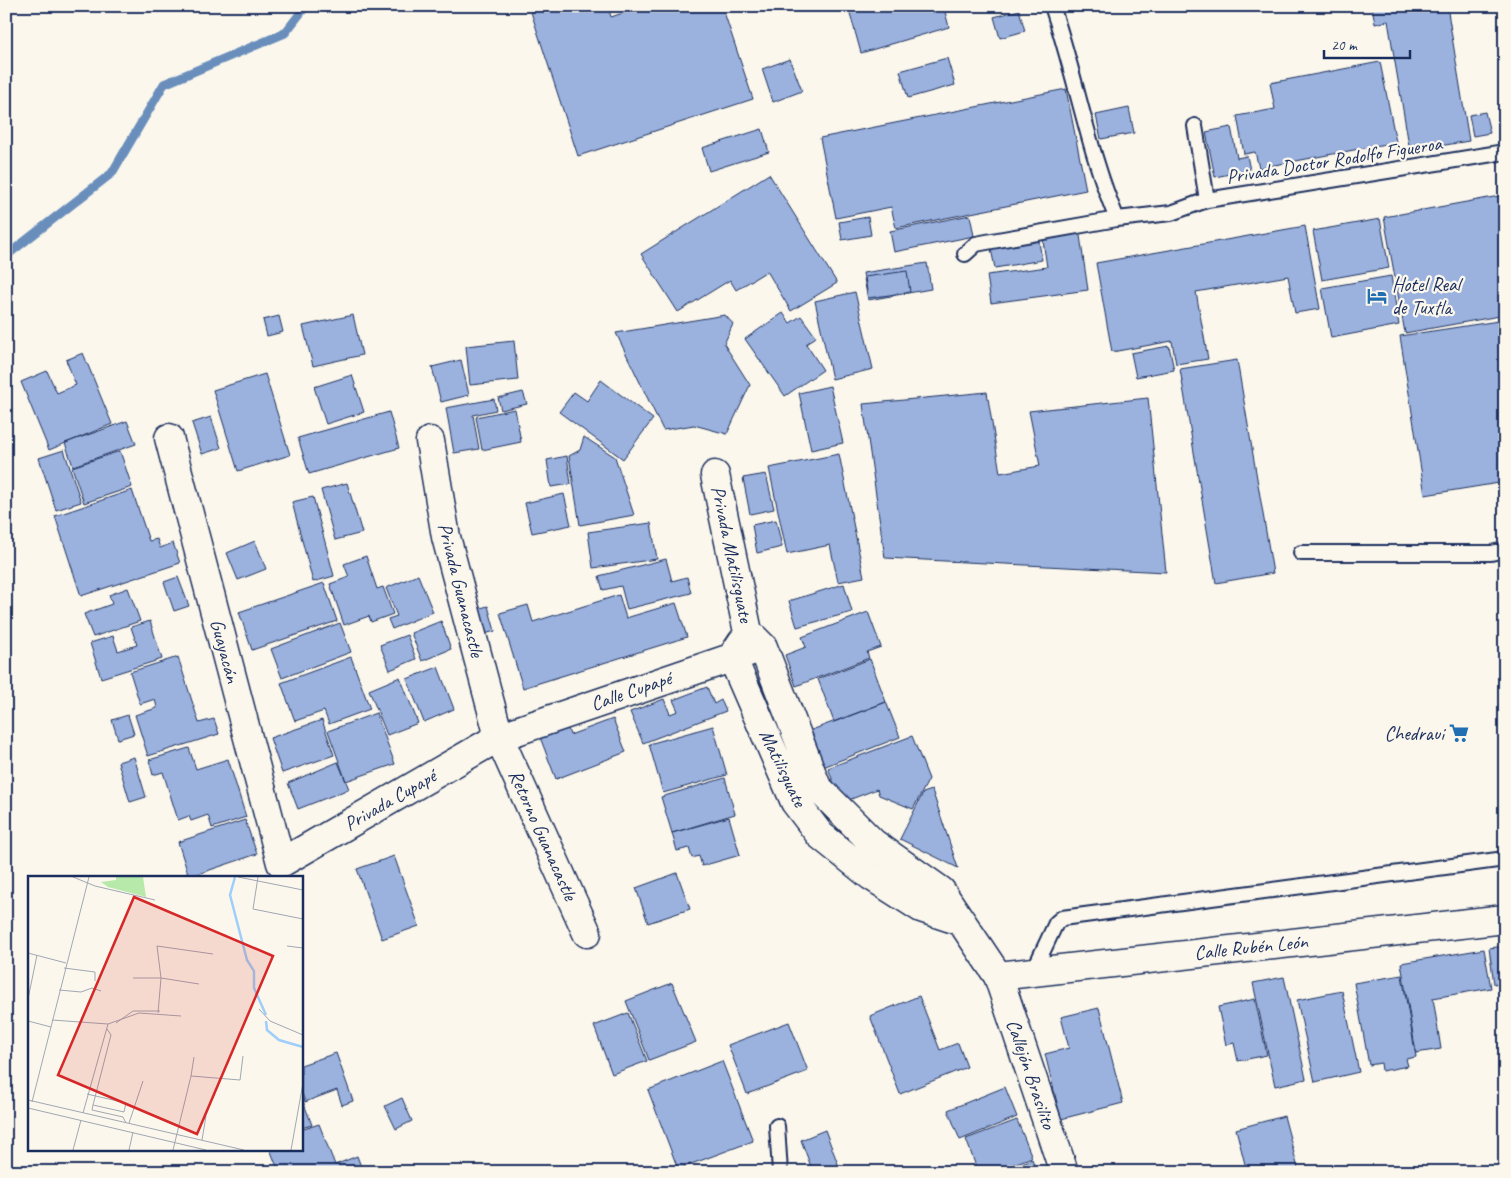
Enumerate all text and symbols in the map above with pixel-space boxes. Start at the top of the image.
scale bar [1324,28,1410,60]
text: 20 m [1331,36,1358,55]
street label: Privada Doctor Rodolfo Figueroa [1224,130,1445,189]
place label: Hotel Real de Tuxtla [1392,272,1464,320]
hotel icon: Hotel Real de Tuxtla [1366,285,1388,307]
street label: Privada Matilisguate [705,483,759,626]
street label: Privada Guanacastle [432,520,490,661]
street label: Guayacán [205,616,246,687]
street label: Calle Cupapé [587,664,678,716]
place label: Chedraui [1385,721,1446,746]
supermarket icon: Chedraui [1448,722,1470,744]
street label: Matilisguate [754,725,813,812]
street label: Privada Cupapé [340,762,444,836]
street label: Retorno Guanacastle [503,766,584,906]
inset map [28,876,302,1150]
street label: Calle Rubén León [1193,929,1310,965]
street label: Callejón Brasilito [1001,1016,1062,1133]

